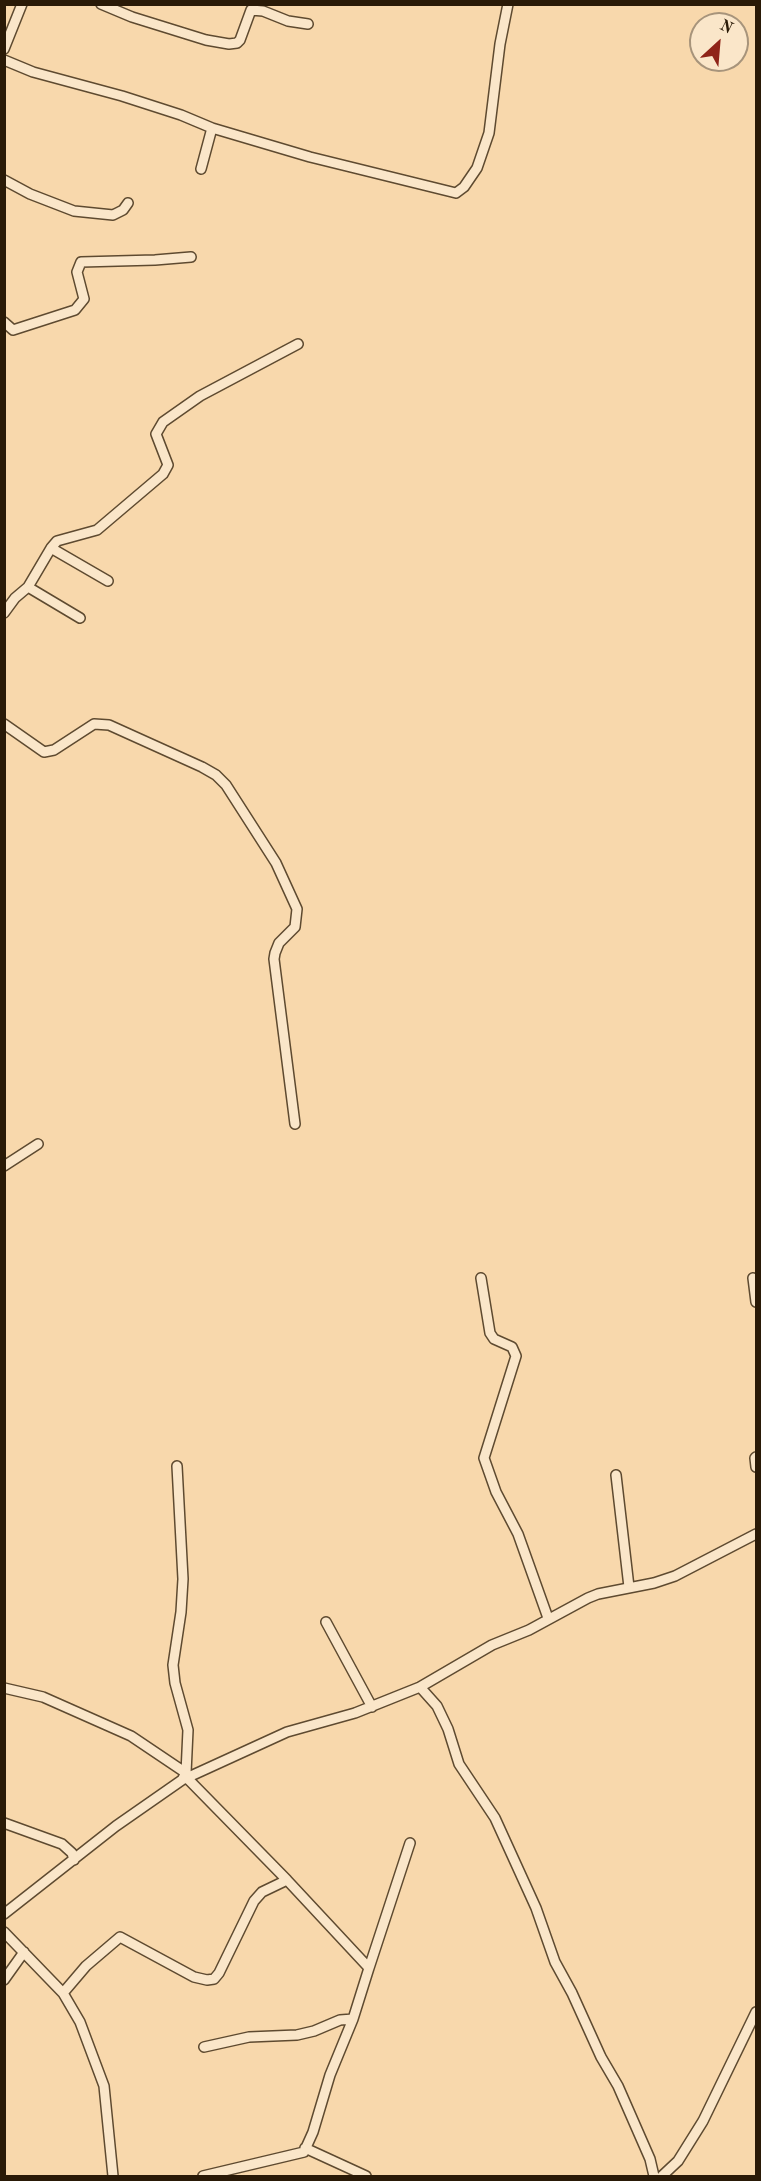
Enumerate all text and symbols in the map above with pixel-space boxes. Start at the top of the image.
north arrow [689,12,749,72]
text: N [717,18,735,37]

